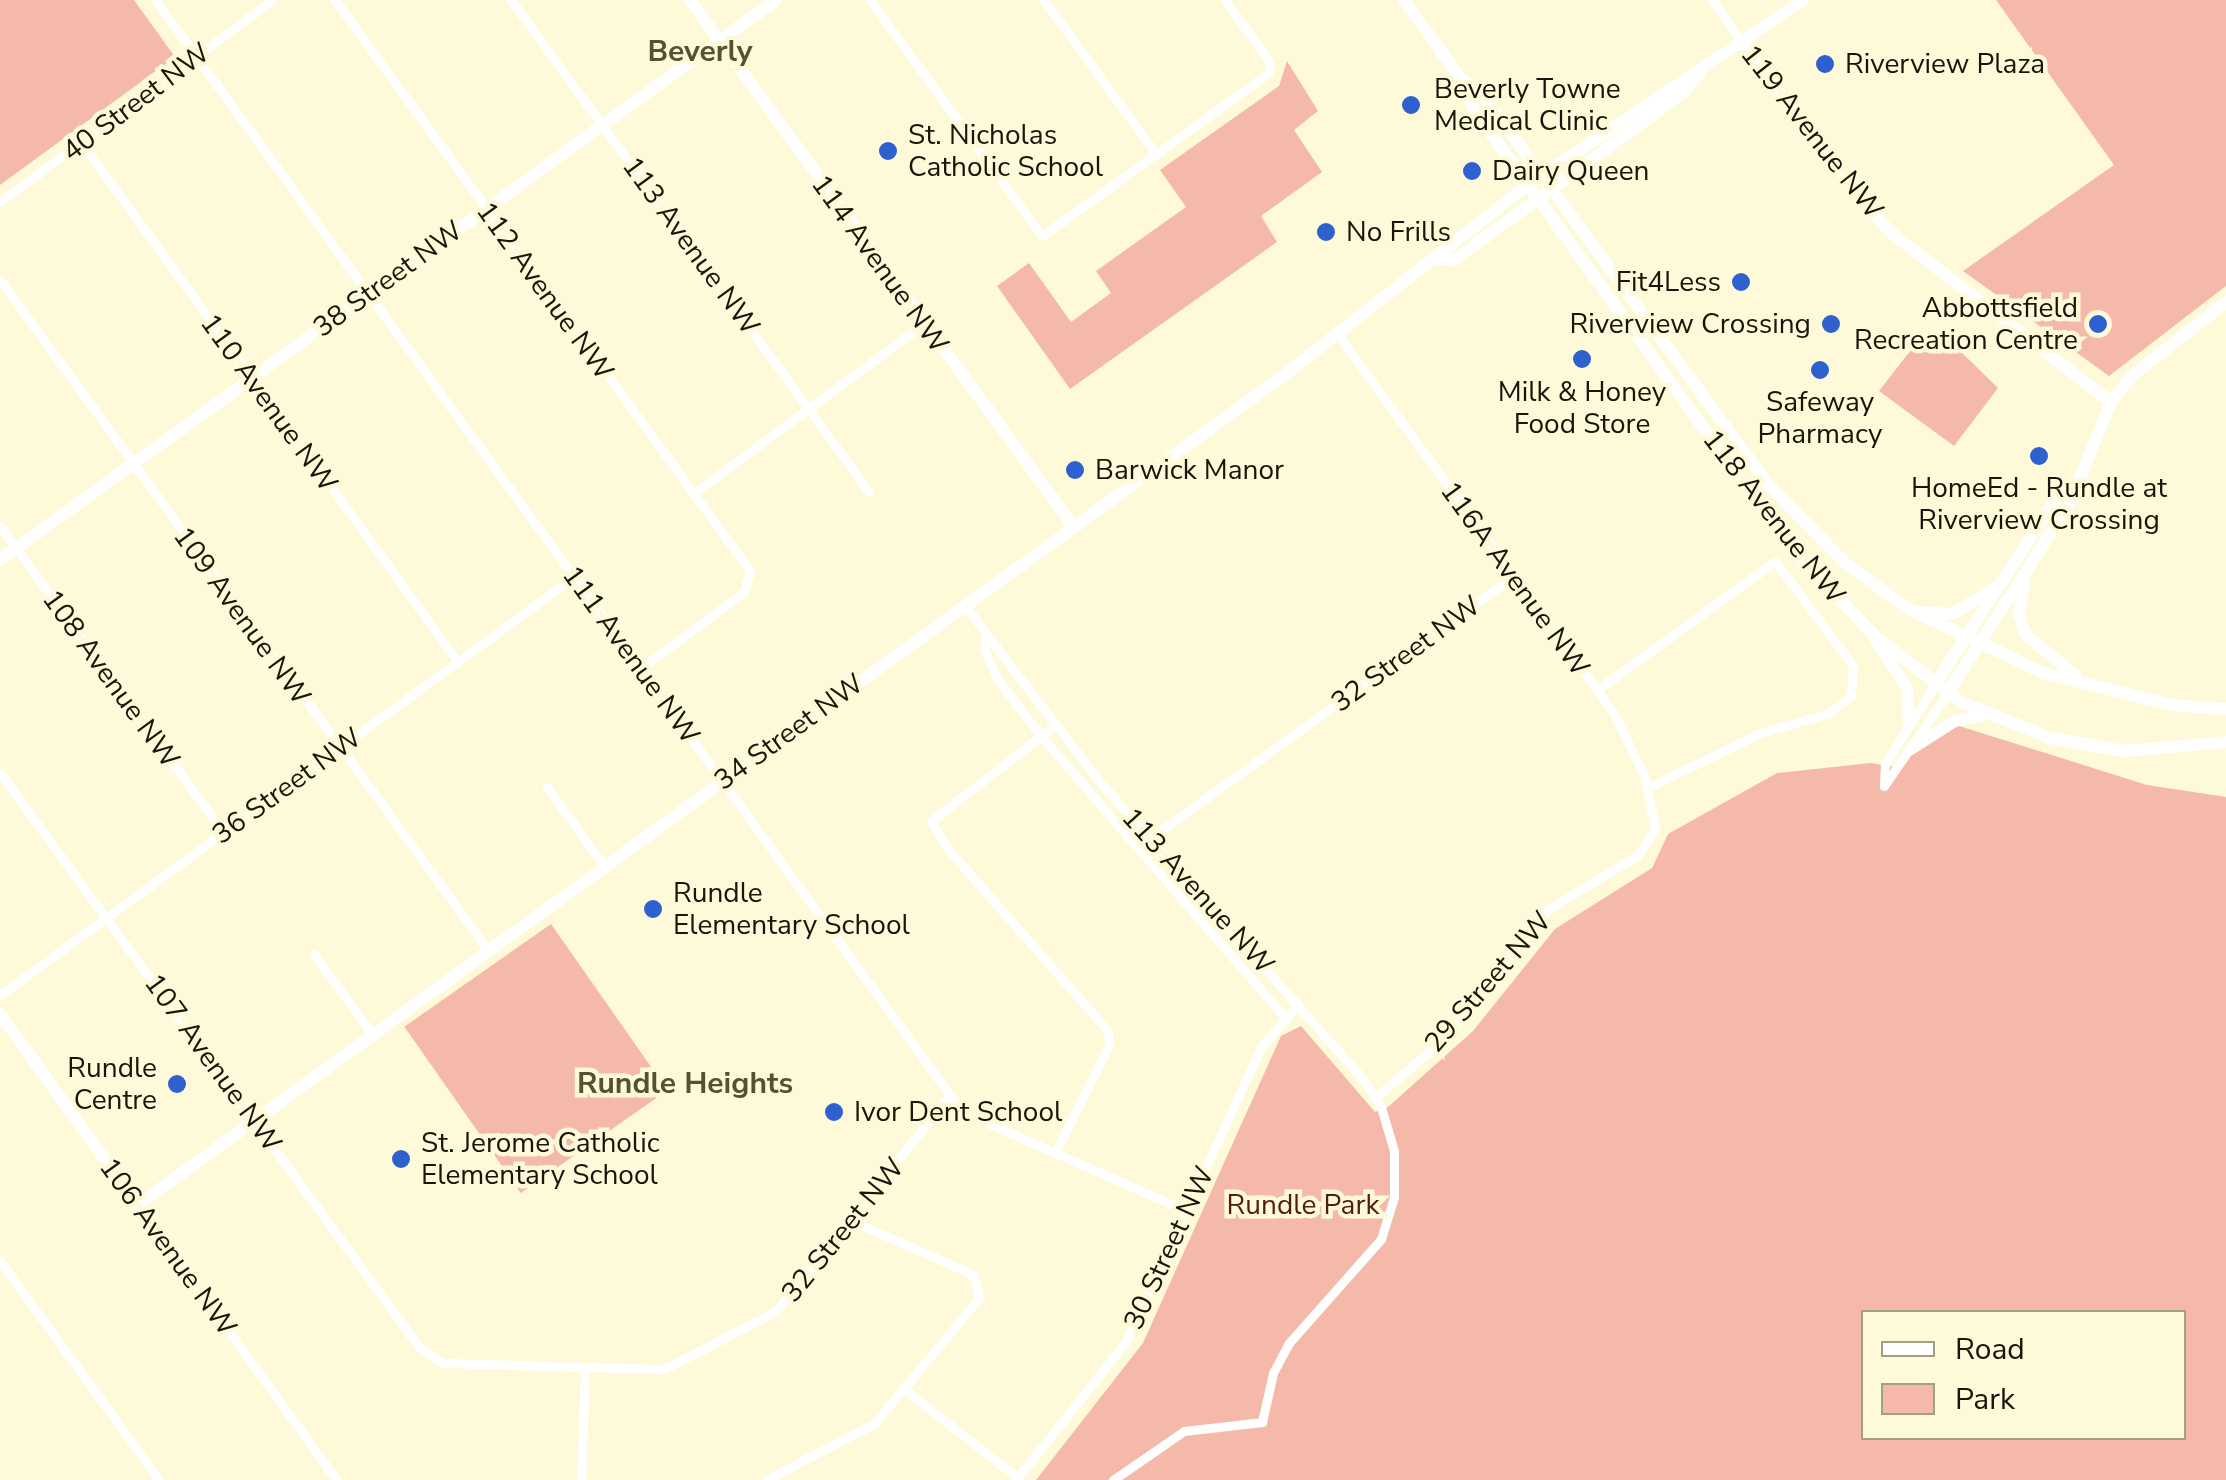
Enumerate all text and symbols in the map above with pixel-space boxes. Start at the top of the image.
district label: Beverly [647,34,753,70]
street label: 40 Street NW [56,36,216,168]
street label: 119 Avenue NW [1734,38,1890,226]
place label: Riverview Plaza [1845,47,2045,81]
marker: Riverview Plaza [1814,53,1836,75]
place label: Beverly Towne Medical Clinic [1434,72,1621,138]
marker: Beverly Towne Medical Clinic [1398,92,1424,118]
place label: St. Nicholas Catholic School [908,118,1103,184]
marker: St. Nicholas Catholic School [877,140,899,162]
street label: 113 Avenue NW [615,151,767,341]
place label: Dairy Queen [1492,154,1649,188]
marker: Dairy Queen [1461,160,1483,182]
street label: 114 Avenue NW [804,169,956,359]
street label: 112 Avenue NW [469,196,621,386]
street label: 38 Street NW [307,214,469,344]
place label: No Frills [1346,215,1451,249]
marker: No Frills [1315,221,1337,243]
place label: Fit4Less [1616,265,1721,299]
marker: Fit4Less [1730,271,1752,293]
place label: Abbottsfield Recreation Centre [1854,291,2078,357]
place label: Riverview Crossing [1569,307,1811,341]
street label: 110 Avenue NW [193,308,345,498]
marker: Riverview Crossing [1820,313,1842,335]
marker: Abbottsfield Recreation Centre [2087,313,2109,335]
marker: Milk & Honey Food Store [1571,348,1593,370]
marker: Safeway Pharmacy [1809,359,1831,381]
place label: Milk & Honey Food Store [1498,375,1666,441]
place label: Safeway Pharmacy [1758,385,1882,451]
street label: 118 Avenue NW [1696,423,1852,611]
marker: HomeEd - Rundle at Riverview Crossing [2028,445,2050,467]
place label: Barwick Manor [1095,453,1284,487]
marker: Barwick Manor [1064,459,1086,481]
place label: HomeEd - Rundle at Riverview Crossing [1911,471,2167,537]
street label: 116A Avenue NW [1433,475,1597,683]
street label: 109 Avenue NW [166,521,318,711]
street label: 111 Avenue NW [555,560,707,750]
street label: 108 Avenue NW [35,584,187,774]
street label: 32 Street NW [1325,589,1487,719]
street label: 34 Street NW [708,667,870,797]
street label: 36 Street NW [206,721,368,851]
street label: 113 Avenue NW [1115,801,1281,981]
place label: Rundle Elementary School [673,876,910,942]
marker: Rundle Elementary School [642,898,664,920]
street label: 29 Street NW [1418,905,1558,1059]
street label: 107 Avenue NW [137,968,289,1158]
place label: Rundle Centre [67,1051,157,1117]
district label: Rundle Heights [577,1066,793,1102]
marker: Rundle Centre [166,1073,188,1095]
place label: Ivor Dent School [854,1095,1062,1129]
marker: Ivor Dent School [823,1101,845,1123]
place label: St. Jerome Catholic Elementary School [421,1126,660,1192]
marker: St. Jerome Catholic Elementary School [390,1148,412,1170]
street label: 32 Street NW [775,1151,911,1309]
street label: 106 Avenue NW [92,1152,244,1342]
street label: 30 Street NW [1117,1161,1221,1335]
park label: Rundle Park [1227,1188,1379,1222]
legend [1861,1310,2186,1440]
text: Road [1955,1329,2025,1370]
text: Park [1955,1379,2015,1420]

